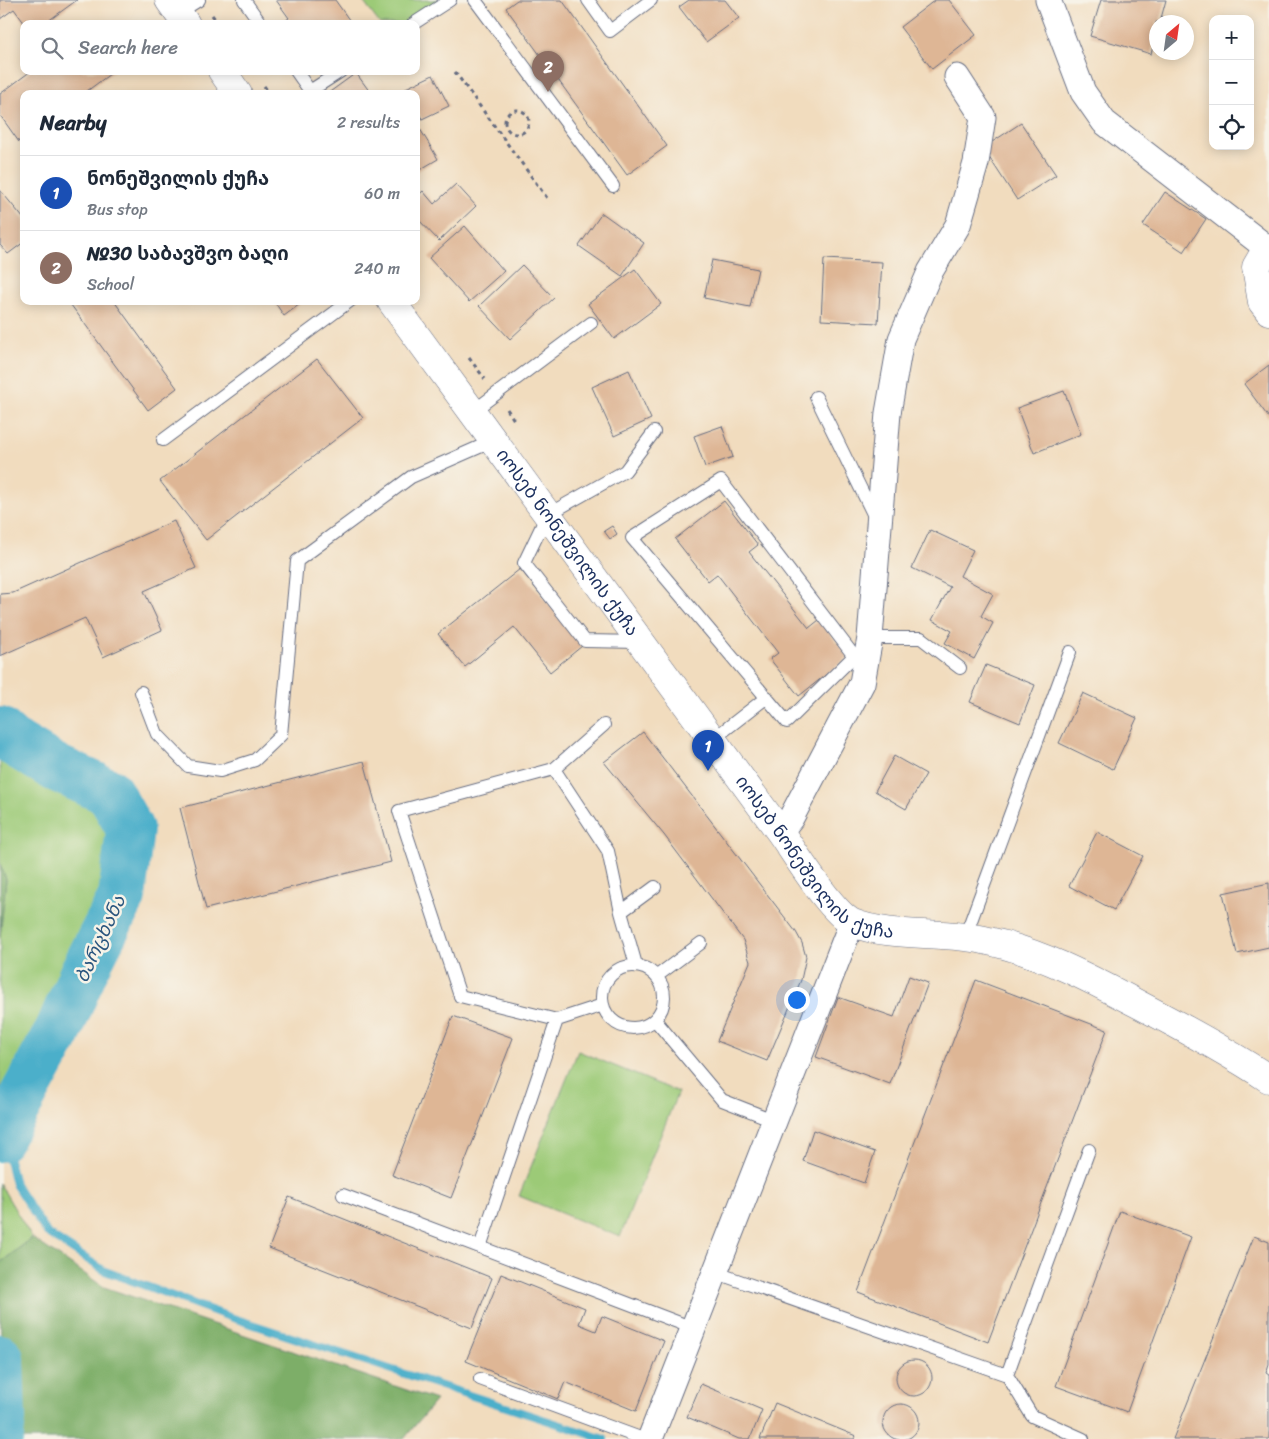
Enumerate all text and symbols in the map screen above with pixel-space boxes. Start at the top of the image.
north arrow [1149,15,1194,60]
map controls [1209,15,1254,150]
button: + [1209,15,1254,60]
search box [20,20,420,75]
text: Search here [78,31,178,64]
icon: search [38,34,66,62]
pin: 2 [532,51,564,92]
button: − [1209,60,1254,105]
text: Nearby [40,104,106,142]
button: locate [1209,105,1254,150]
text: 2 results [337,108,400,137]
text: ნონეშვილის ქუჩა [87,162,269,195]
text: 1 [53,179,59,208]
text: 60 m [364,179,400,208]
text: Bus stop [87,195,148,224]
text: №30 საბავშვო ბაღი [87,237,289,270]
text: 2 [51,254,61,283]
text: 240 m [354,254,400,283]
text: School [87,270,134,299]
street label: იოსებ ნონეშვილის ქუჩა [488,441,648,643]
pin: 1 [692,730,724,771]
street label: იოსებ ნონეშვილის ქუჩა [727,768,896,948]
water label: ბარცხანა [65,889,135,988]
your location [784,987,810,1013]

